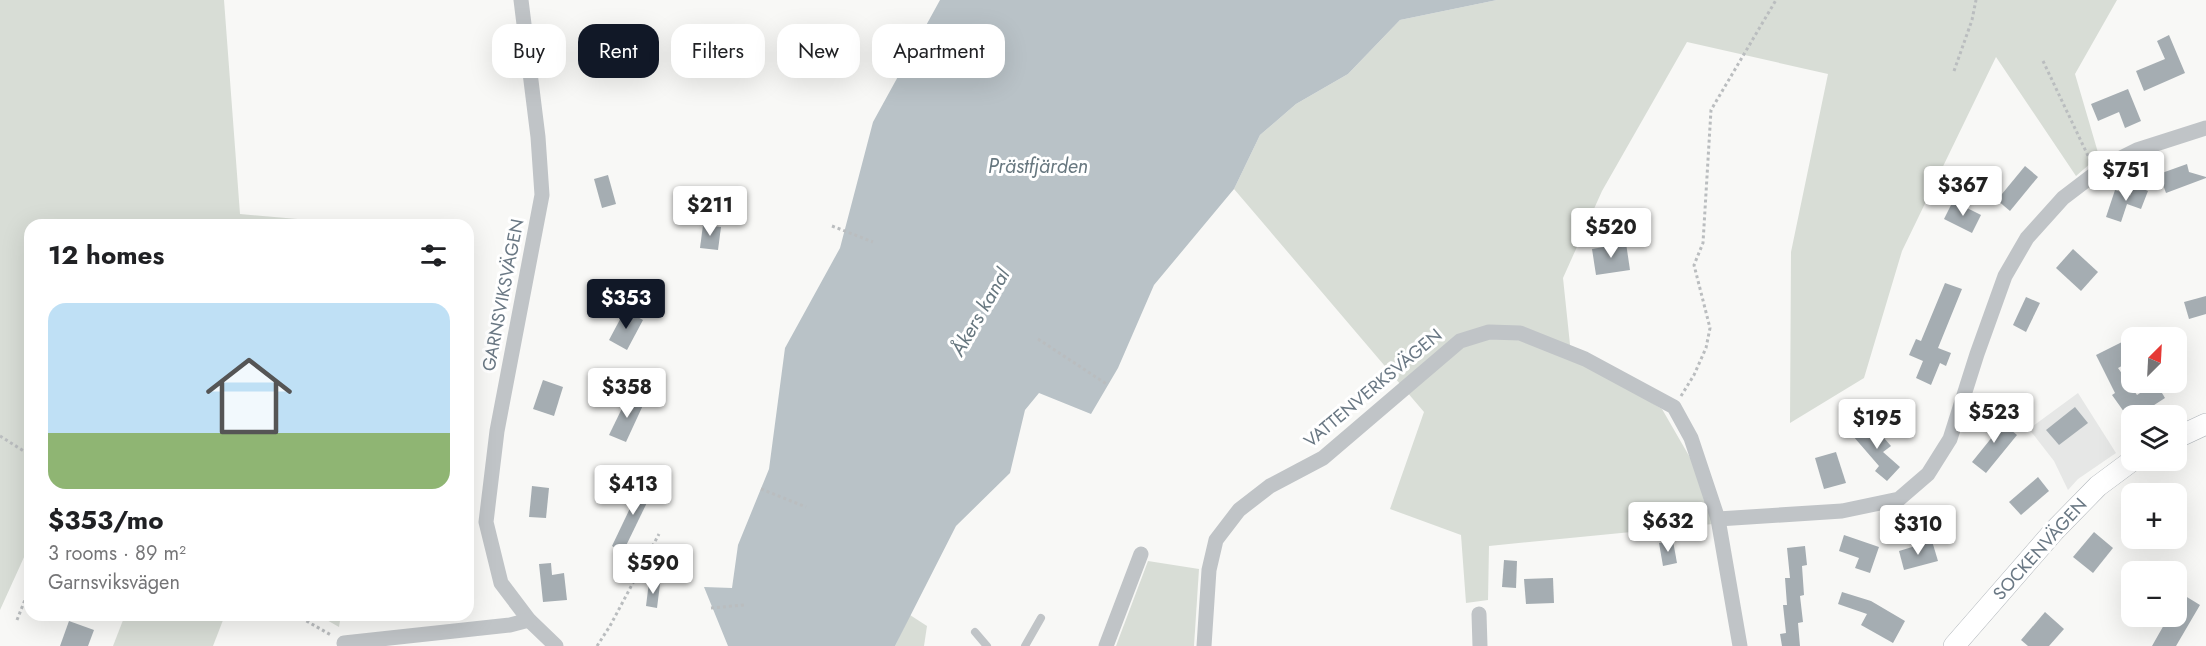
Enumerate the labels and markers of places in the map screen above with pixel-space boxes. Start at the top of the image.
pin: $751 [2090,151,2162,202]
pin: $367 [1927,166,1999,217]
pin: $211 [674,186,746,237]
pin: $520 [1575,208,1647,259]
pin: $353 [590,279,662,330]
pin: $358 [591,368,663,419]
pin: $523 [1958,393,2030,444]
pin: $195 [1841,399,1913,450]
pin: $413 [597,465,669,516]
pin: $632 [1632,502,1704,553]
pin: $310 [1882,505,1954,556]
pin: $590 [617,544,689,595]

